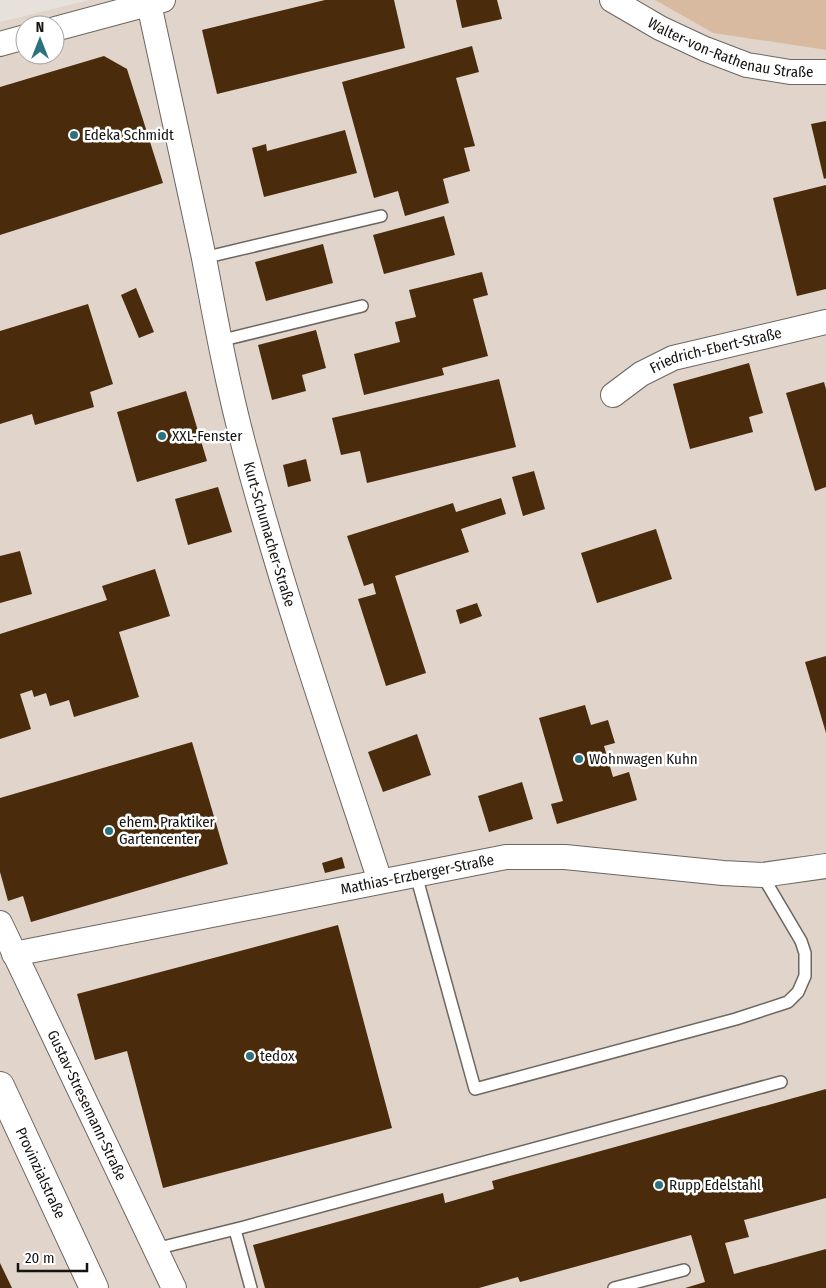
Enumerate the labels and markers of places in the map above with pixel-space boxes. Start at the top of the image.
place label: Edeka Schmidt [84,126,174,144]
marker: Edeka Schmidt [68,129,80,141]
place label: XXL-Fenster [172,427,243,445]
marker: XXL-Fenster [156,430,168,442]
place label: Wohnwagen Kuhn [589,750,698,768]
marker: Wohnwagen Kuhn [573,753,585,765]
place label: ehem. Praktiker Gartencenter [119,813,216,848]
marker: ehem. Praktiker Gartencenter [103,825,115,837]
place label: tedox [260,1047,295,1065]
marker: tedox [244,1050,256,1062]
place label: Rupp Edelstahl [669,1176,761,1194]
marker: Rupp Edelstahl [653,1179,665,1191]

